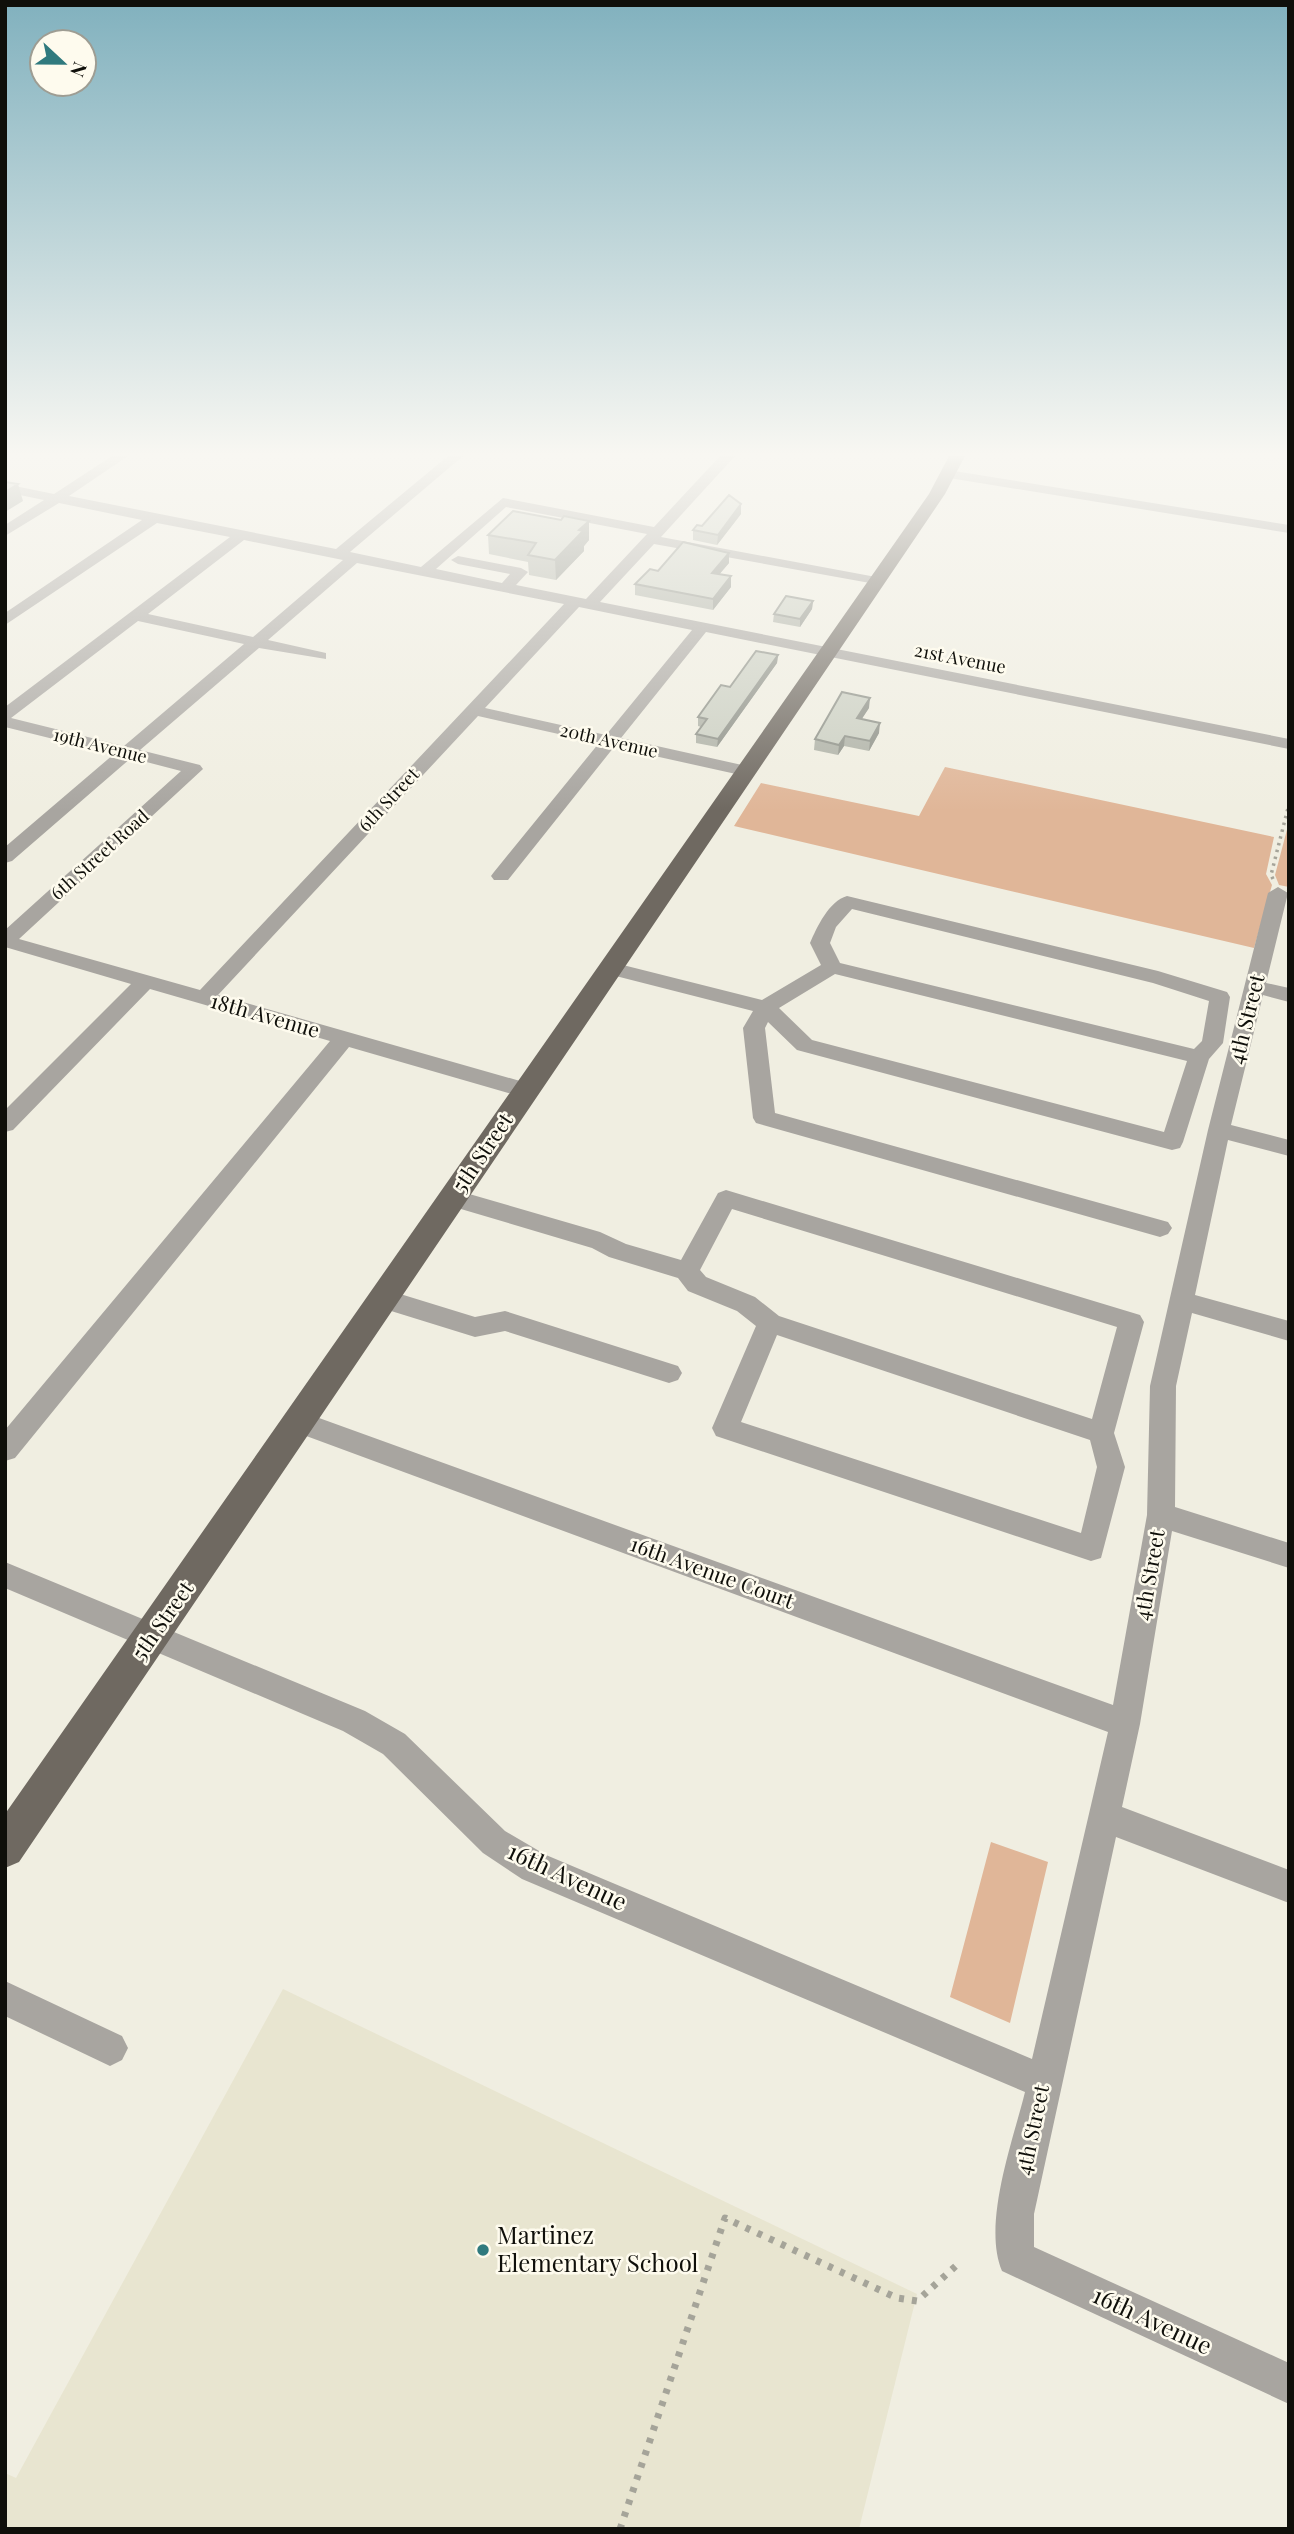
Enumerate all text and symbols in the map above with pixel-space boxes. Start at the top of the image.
north arrow [28,28,98,98]
text: N [65,59,94,81]
street label: 21st Avenue [912,637,1008,679]
street label: 20th Avenue [558,717,660,763]
street label: 19th Avenue [51,722,150,768]
street label: 6th Street [353,762,424,836]
street label: 6th Street Road [45,803,154,905]
street label: 4th Street [1220,970,1270,1066]
street label: 18th Avenue [208,985,323,1043]
street label: 5th Street [445,1106,518,1197]
street label: 4th Street [1126,1526,1170,1622]
street label: 16th Avenue Court [627,1528,799,1614]
street label: 5th Street [124,1574,199,1665]
street label: 16th Avenue [503,1834,633,1917]
street label: 4th Street [1008,2081,1054,2177]
place label: Martinez Elementary School [497,2218,699,2278]
marker: Martinez Elementary School [475,2242,491,2258]
street label: 16th Avenue [1088,2278,1218,2361]

